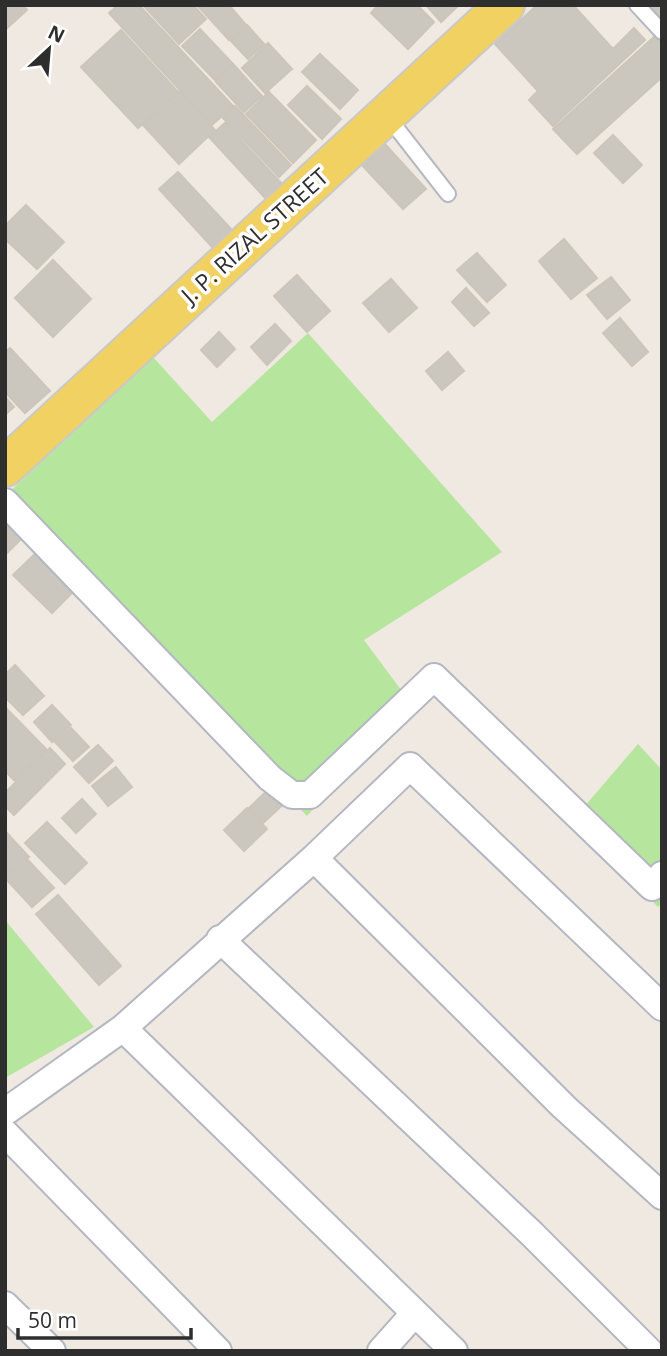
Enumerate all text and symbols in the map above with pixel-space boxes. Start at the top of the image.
north arrow [14,14,84,84]
text: N [44,19,69,49]
street label: J. P. RIZAL STREET [172,160,335,311]
scale bar [18,1296,191,1340]
text: 50 m [28,1306,77,1334]

